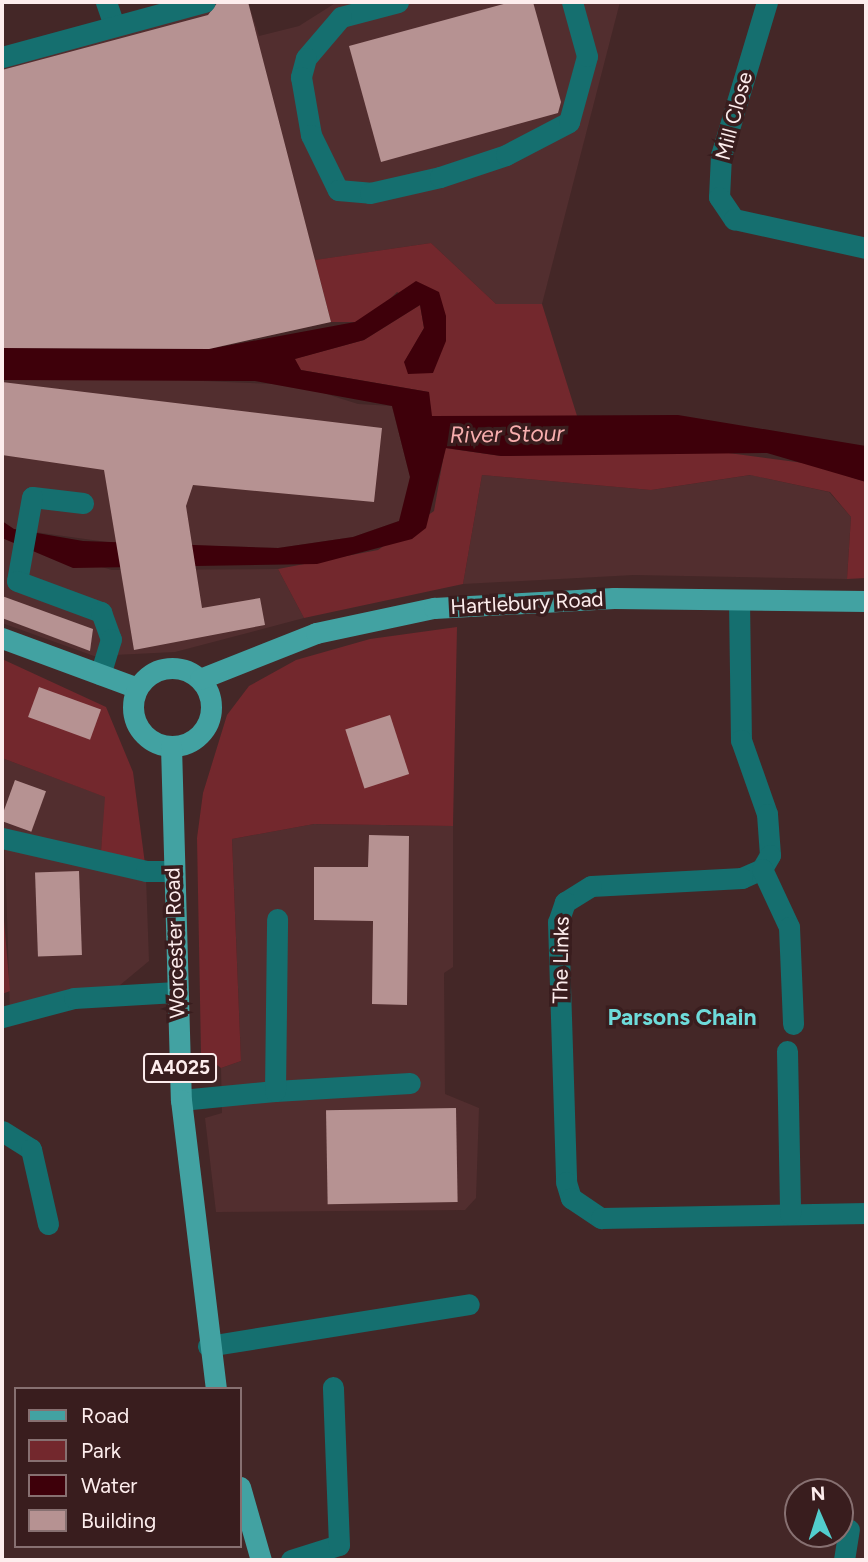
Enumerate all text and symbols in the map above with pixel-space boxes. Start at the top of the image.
street label: Mill Close [710,69,758,163]
water label: River Stour [449,419,565,449]
street label: Hartlebury Road [450,586,604,620]
street label: Worcester Road [160,867,190,1019]
street label: The Links [548,916,574,1004]
district label: Parsons Chain [607,1003,757,1031]
road number: A4025 [142,1052,218,1084]
legend [14,1387,242,1548]
text: Road [81,1403,129,1428]
text: Park [81,1438,121,1463]
text: Water [81,1473,137,1498]
north arrow [784,1478,854,1548]
text: N [810,1482,826,1505]
text: Building [81,1508,156,1533]

